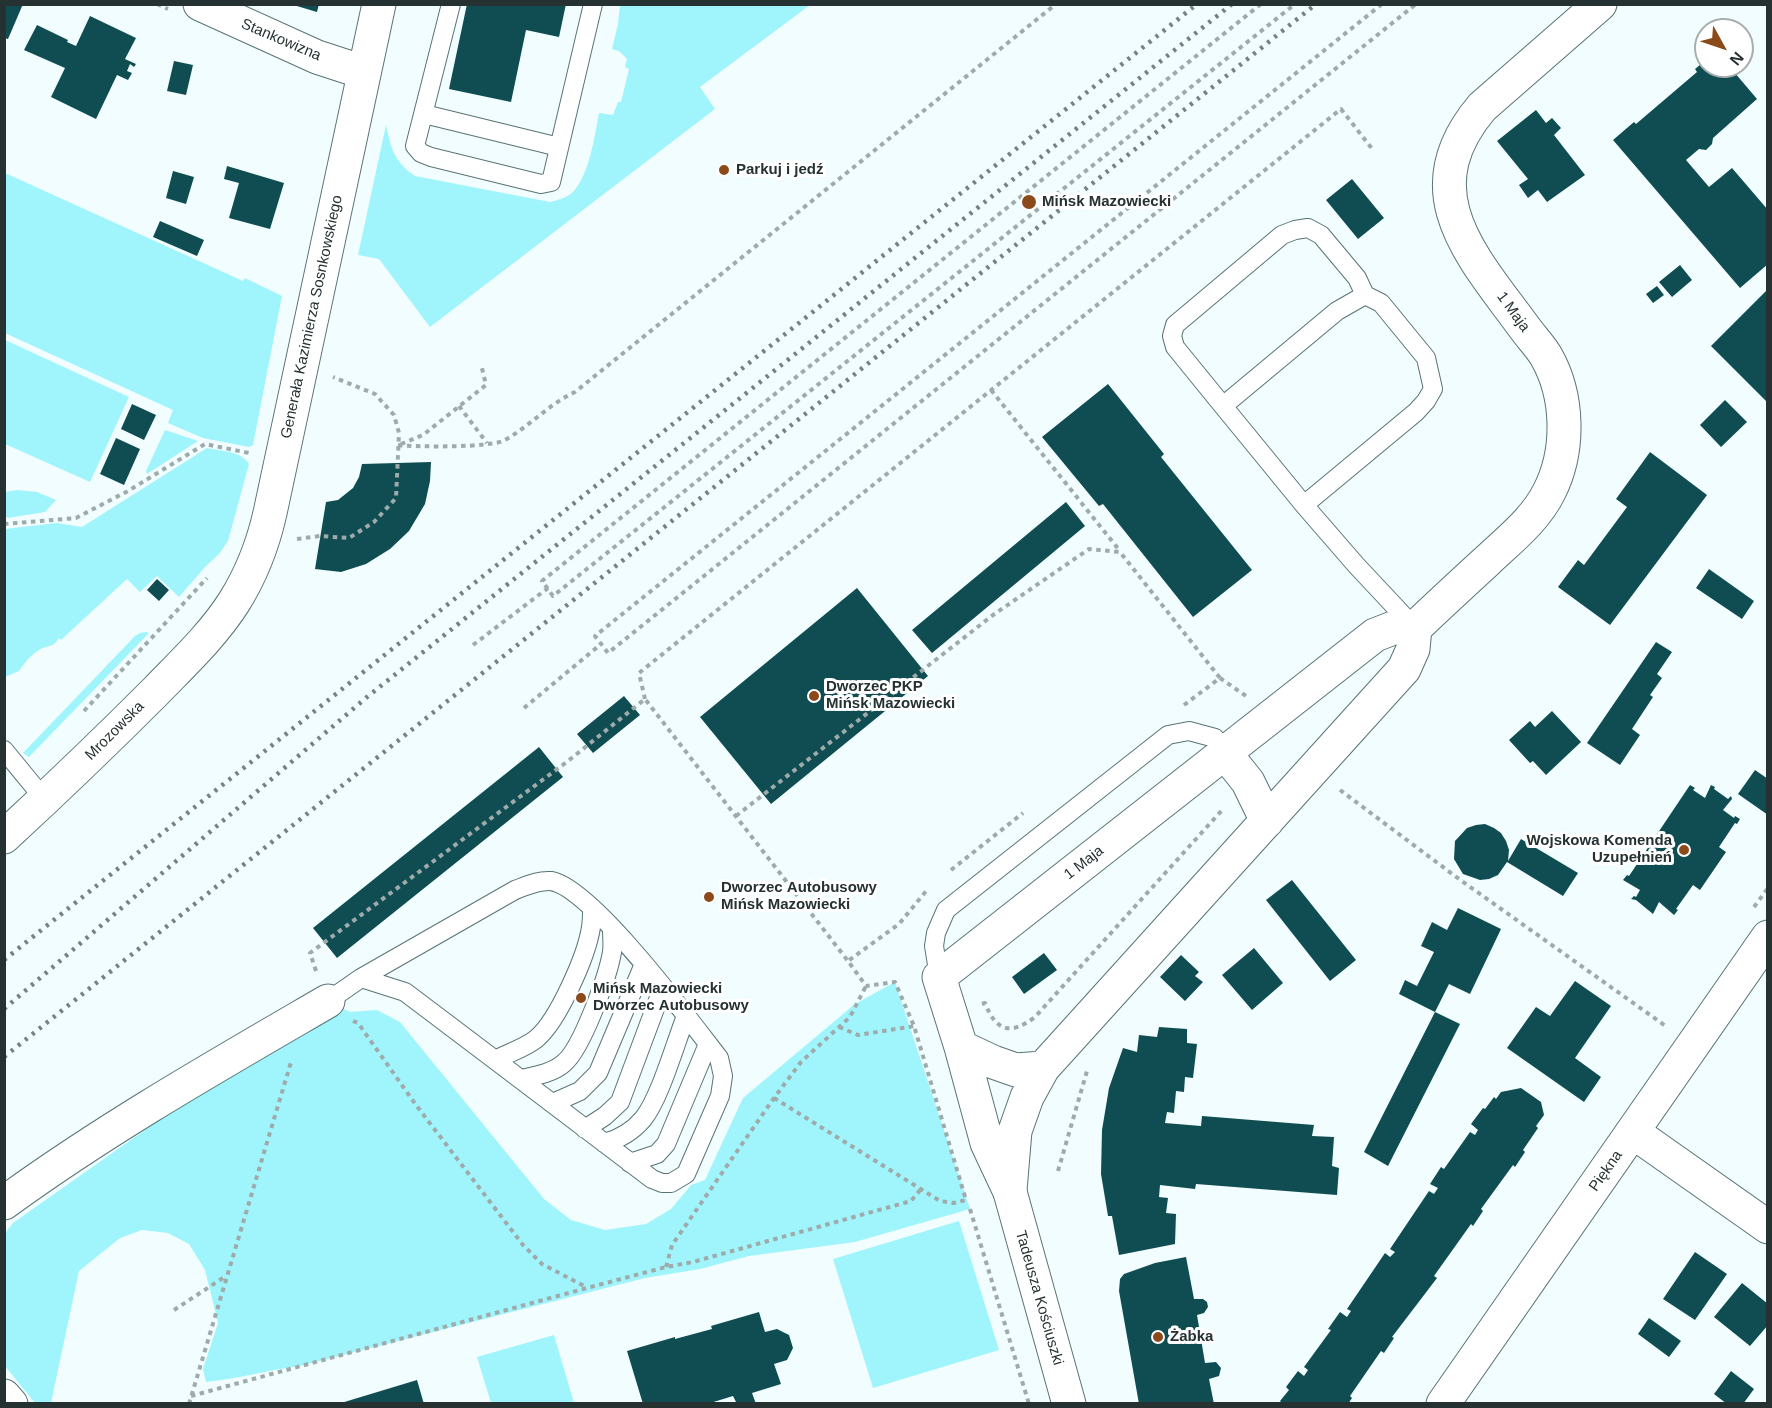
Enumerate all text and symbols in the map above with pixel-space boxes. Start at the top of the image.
street label: Stankowizna [238,15,324,65]
north arrow [1694,18,1754,78]
text: N [1726,49,1747,68]
place label: Parkuj i jedź [736,161,824,179]
marker: Parkuj i jedź [717,163,731,177]
marker: Mińsk Mazowiecki [1020,193,1038,211]
place label: Mińsk Mazowiecki [1042,193,1171,211]
street label: Generała Kazimierza Sosnkowskiego [277,194,347,440]
street label: 1 Maja [1492,288,1534,336]
place label: Dworzec PKP Mińsk Mazowiecki [826,678,955,713]
marker: Dworzec PKP Mińsk Mazowiecki [807,689,821,703]
street label: Mrozowska [82,698,148,764]
place label: Wojskowa Komenda Uzupełnień [1526,832,1672,867]
street label: 1 Maja [1061,842,1107,884]
marker: Wojskowa Komenda Uzupełnień [1677,843,1691,857]
place label: Dworzec Autobusowy Mińsk Mazowiecki [721,879,877,914]
marker: Dworzec Autobusowy Mińsk Mazowiecki [702,890,716,904]
place label: Mińsk Mazowiecki Dworzec Autobusowy [593,980,749,1015]
marker: Mińsk Mazowiecki Dworzec Autobusowy [574,991,588,1005]
street label: Piękna [1585,1147,1627,1195]
street label: Tadeusza Kościuszki [1011,1229,1067,1367]
place label: Żabka [1170,1328,1213,1346]
marker: Żabka [1151,1330,1165,1344]

